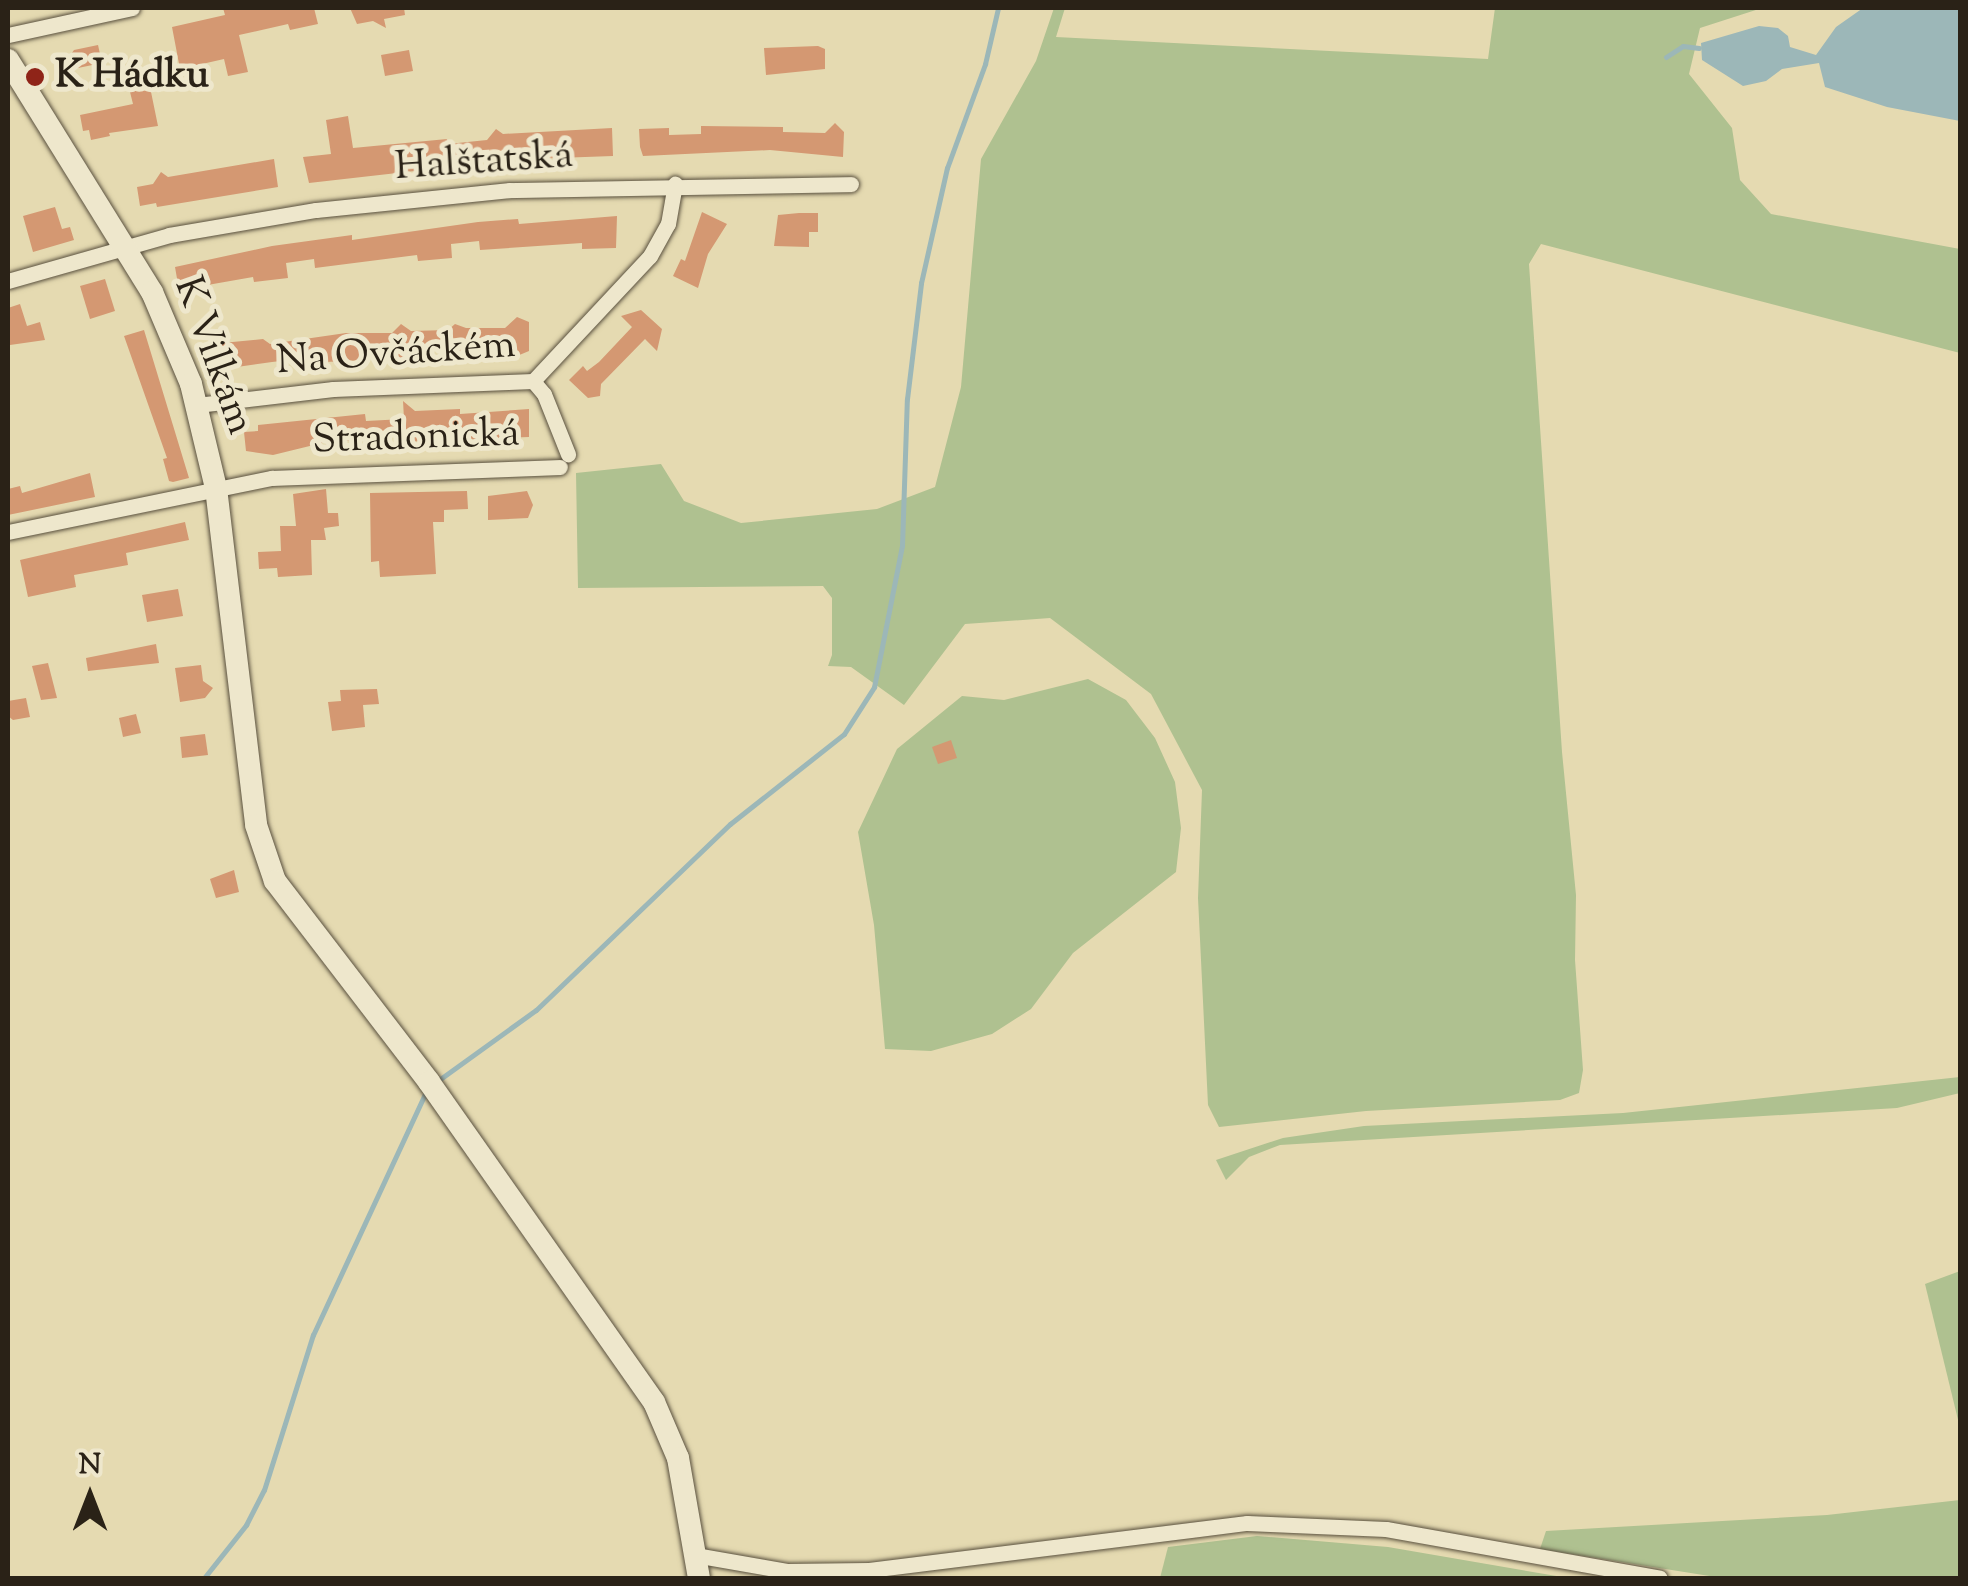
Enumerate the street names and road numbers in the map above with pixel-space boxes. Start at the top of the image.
street label: Halštatská [393,133,575,193]
street label: K Vilkám [161,271,263,441]
street label: Na Ovčáckém [275,323,517,387]
street label: Stradonická [312,411,520,467]

